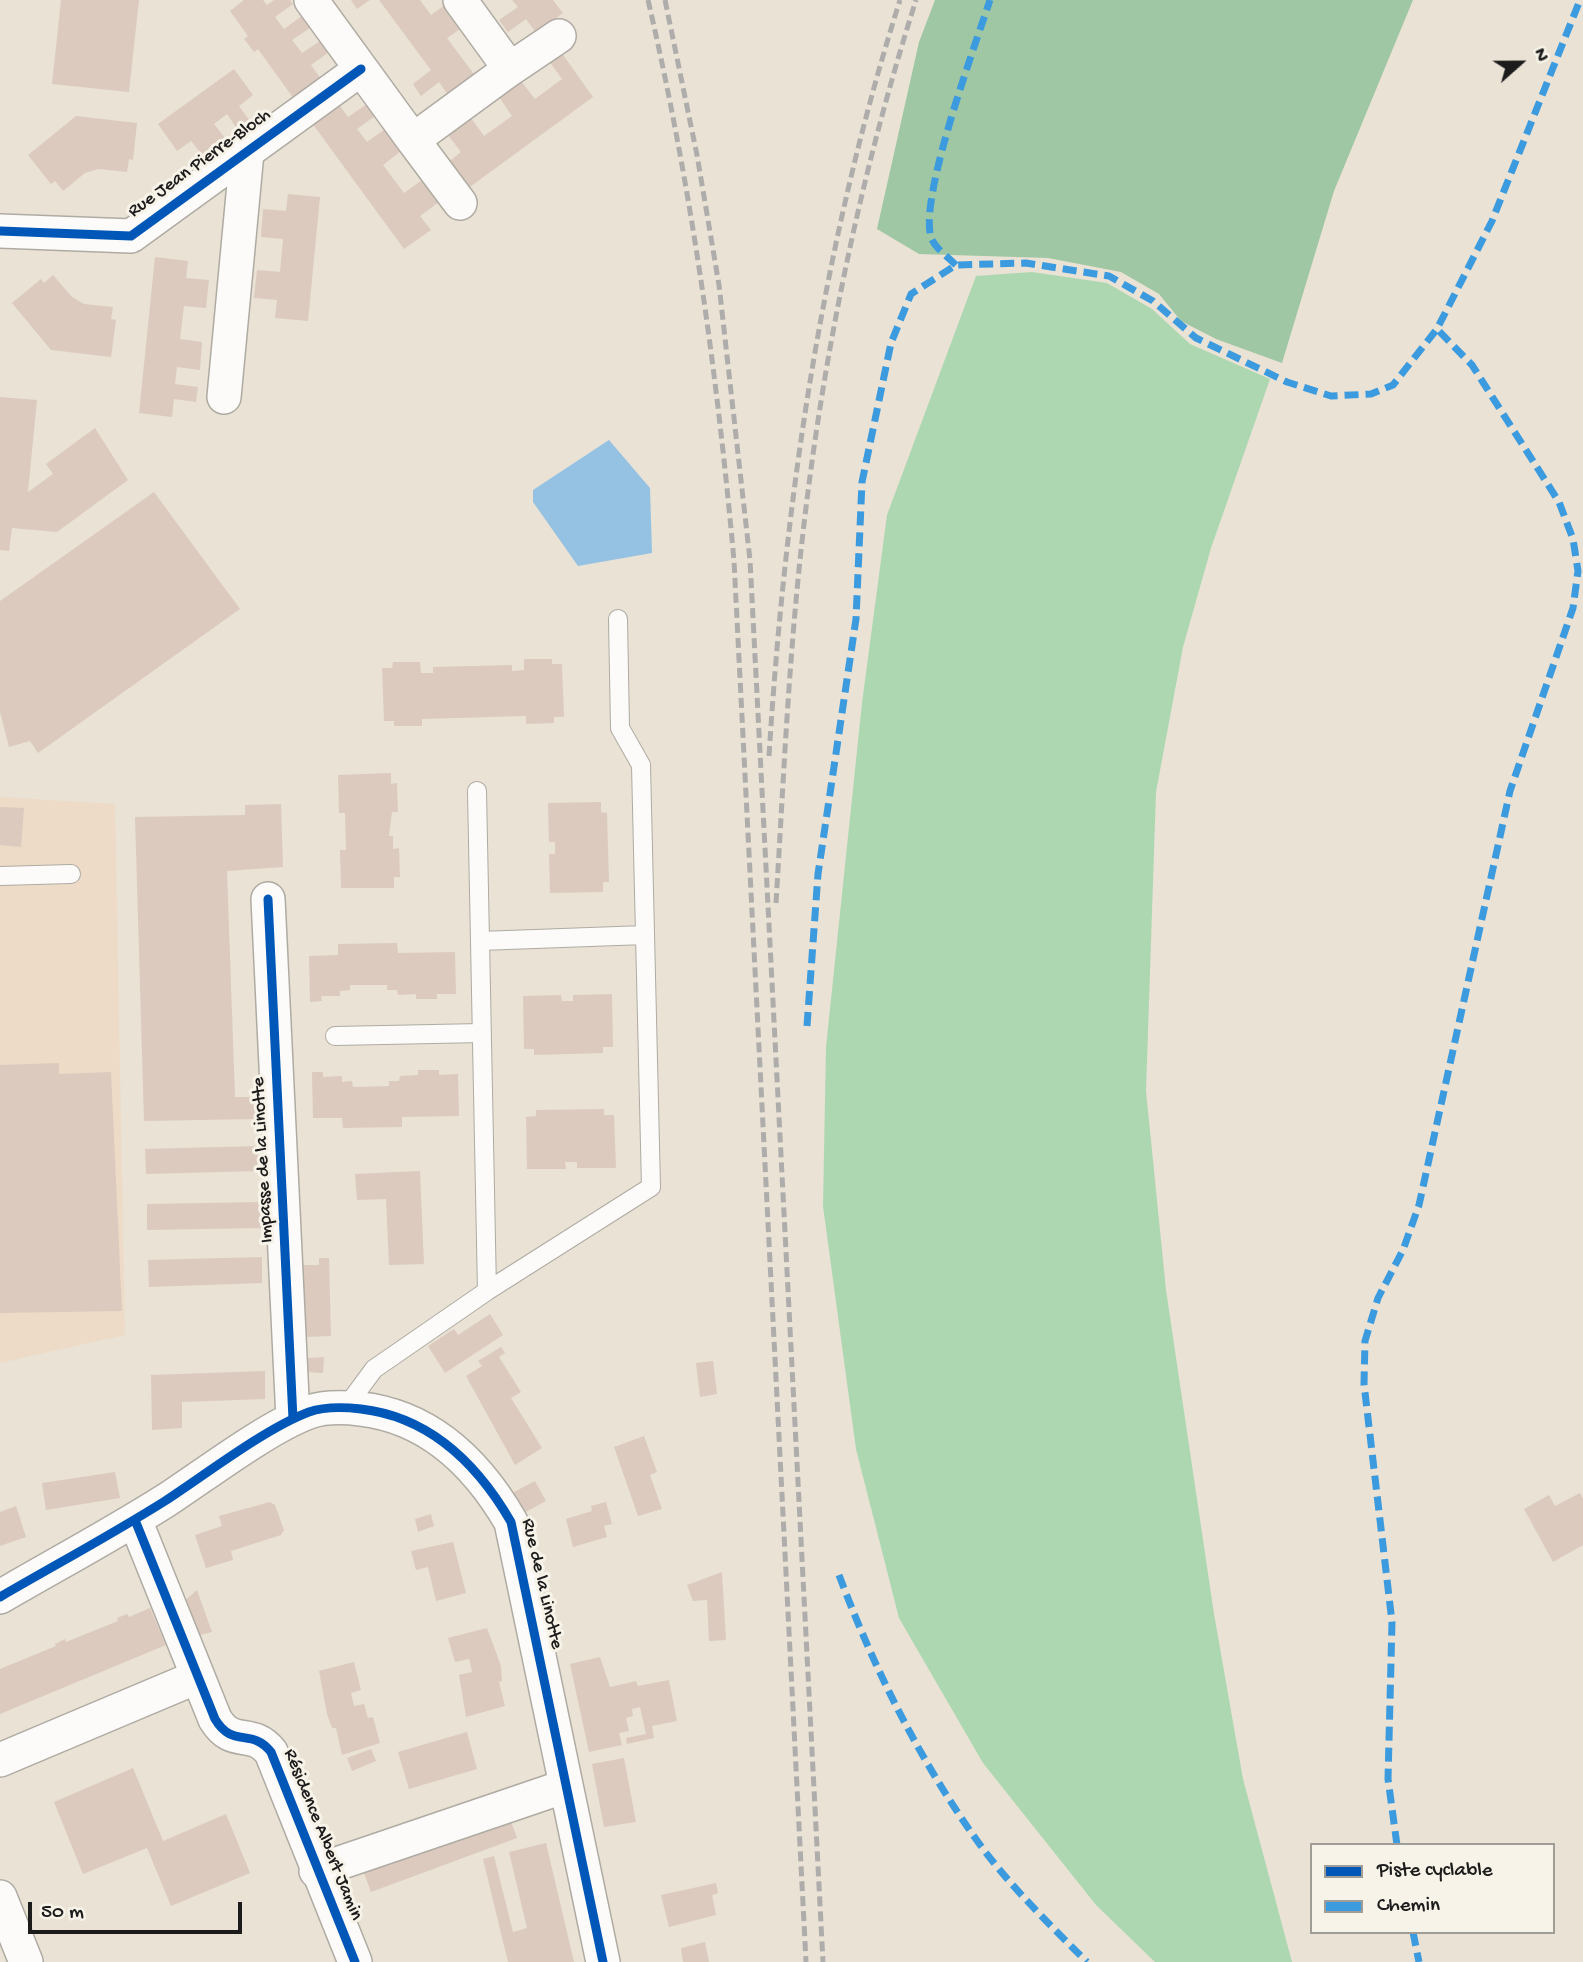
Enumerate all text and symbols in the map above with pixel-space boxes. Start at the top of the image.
north arrow [1485,28,1555,98]
text: N [1527,45,1553,65]
street label: Rue Jean Pierre-Bloch [124,104,276,224]
street label: Impasse de la Linotte [248,1076,280,1244]
street label: Rue de la Linotte [515,1517,567,1651]
street label: Résidence Albert Jamin [277,1746,367,1924]
legend [1310,1843,1555,1934]
text: Piste cyclable [1377,1859,1493,1884]
scale bar [32,1888,245,1932]
text: Chemin [1377,1894,1440,1919]
text: 50 m [41,1901,84,1926]

